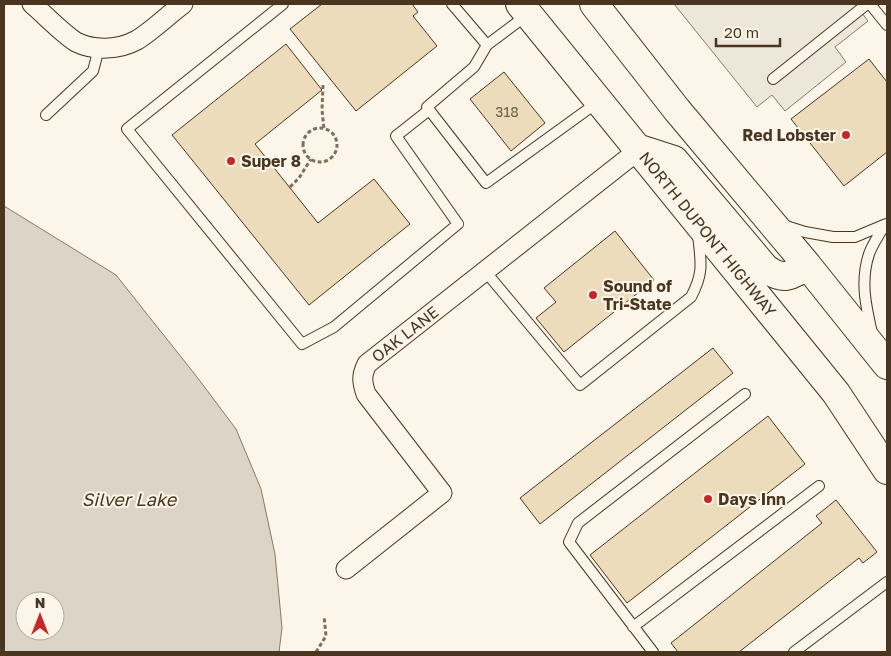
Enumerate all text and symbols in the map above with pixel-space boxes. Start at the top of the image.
scale bar [716,15,780,47]
text: 20 m [724,23,759,41]
house number: 318 [495,103,519,120]
place label: Red Lobster [742,125,836,145]
marker: Red Lobster [840,129,852,141]
street label: NORTH DUPONT HIGHWAY [635,147,781,321]
place label: Super 8 [241,151,301,171]
marker: Super 8 [225,155,237,167]
place label: Sound of Tri-State [603,276,672,314]
marker: Sound of Tri-State [587,289,599,301]
street label: OAK LANE [368,302,442,366]
water label: Silver Lake [82,488,178,510]
place label: Days Inn [718,489,786,509]
marker: Days Inn [702,493,714,505]
north arrow [15,591,65,641]
text: N [35,594,45,611]

